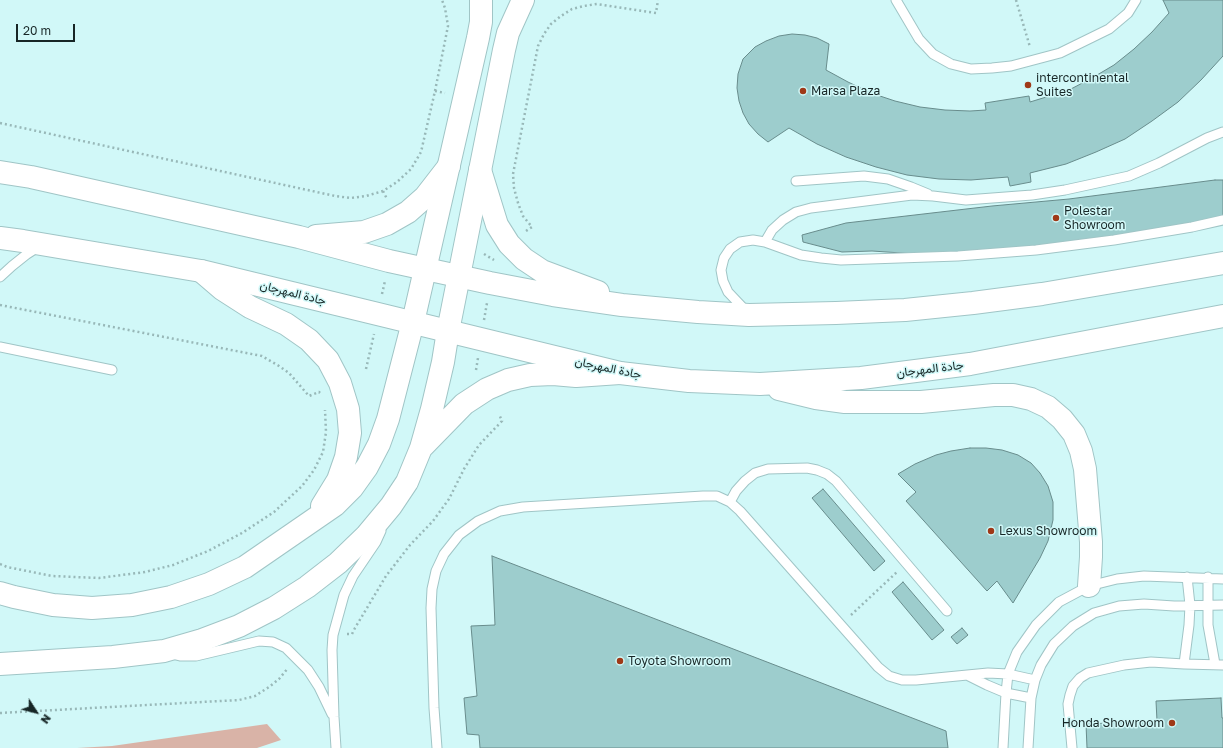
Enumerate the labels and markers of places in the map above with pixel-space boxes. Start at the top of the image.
place label: intercontinental Suites [1036,71,1129,99]
marker: intercontinental Suites [1023,80,1033,90]
place label: Marsa Plaza [811,84,880,98]
marker: Marsa Plaza [798,86,808,96]
place label: Polestar Showroom [1064,204,1125,232]
marker: Polestar Showroom [1051,213,1061,223]
place label: Lexus Showroom [999,524,1097,538]
marker: Lexus Showroom [986,526,996,536]
place label: Toyota Showroom [628,654,731,668]
marker: Toyota Showroom [615,656,625,666]
place label: Honda Showroom [1062,716,1164,730]
marker: Honda Showroom [1167,718,1177,728]

